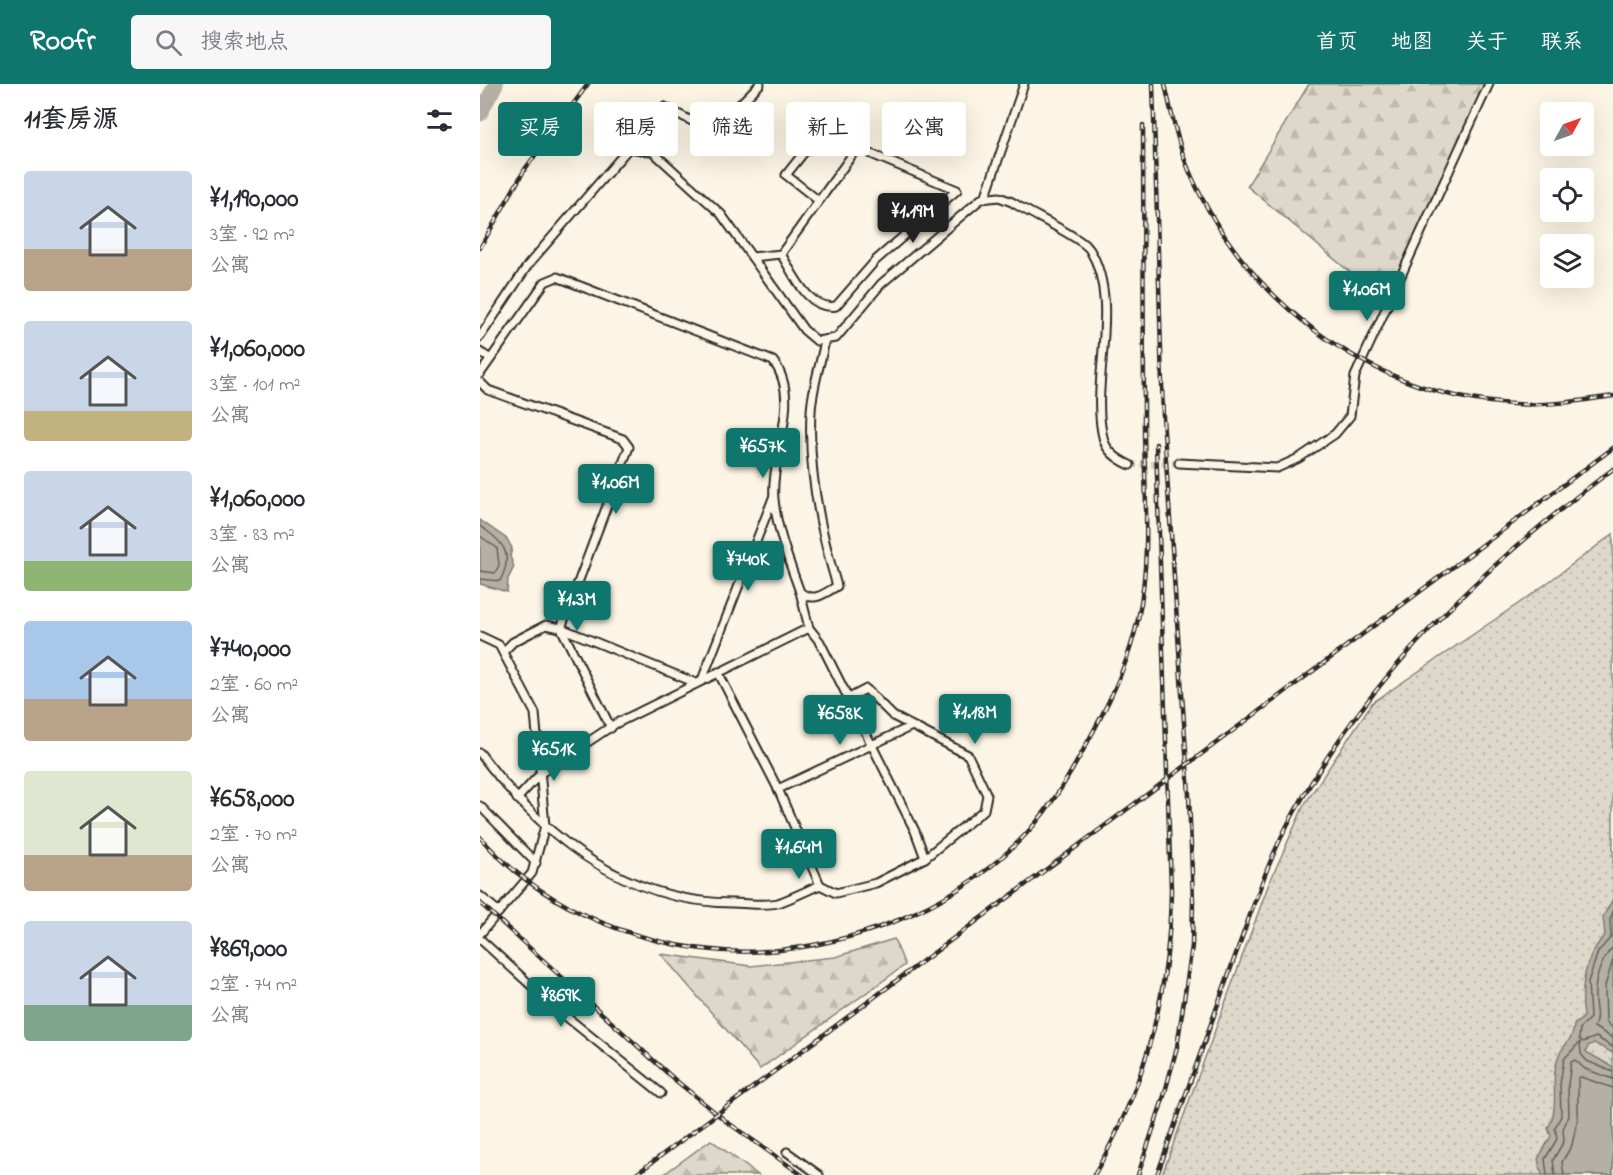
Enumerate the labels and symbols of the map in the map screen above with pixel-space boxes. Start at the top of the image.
north arrow [1540,102,1594,156]
pin: ¥1.19M [864,193,962,244]
pin: ¥1.06M [1318,271,1416,322]
pin: ¥657K [721,428,805,479]
pin: ¥1.06M [567,464,665,515]
pin: ¥740K [706,541,790,592]
pin: ¥1.3M [535,581,619,632]
pin: ¥1.18M [926,694,1024,745]
pin: ¥658K [798,695,882,746]
pin: ¥651K [512,731,596,782]
pin: ¥1.64M [750,829,848,880]
pin: ¥869K [519,977,603,1028]

